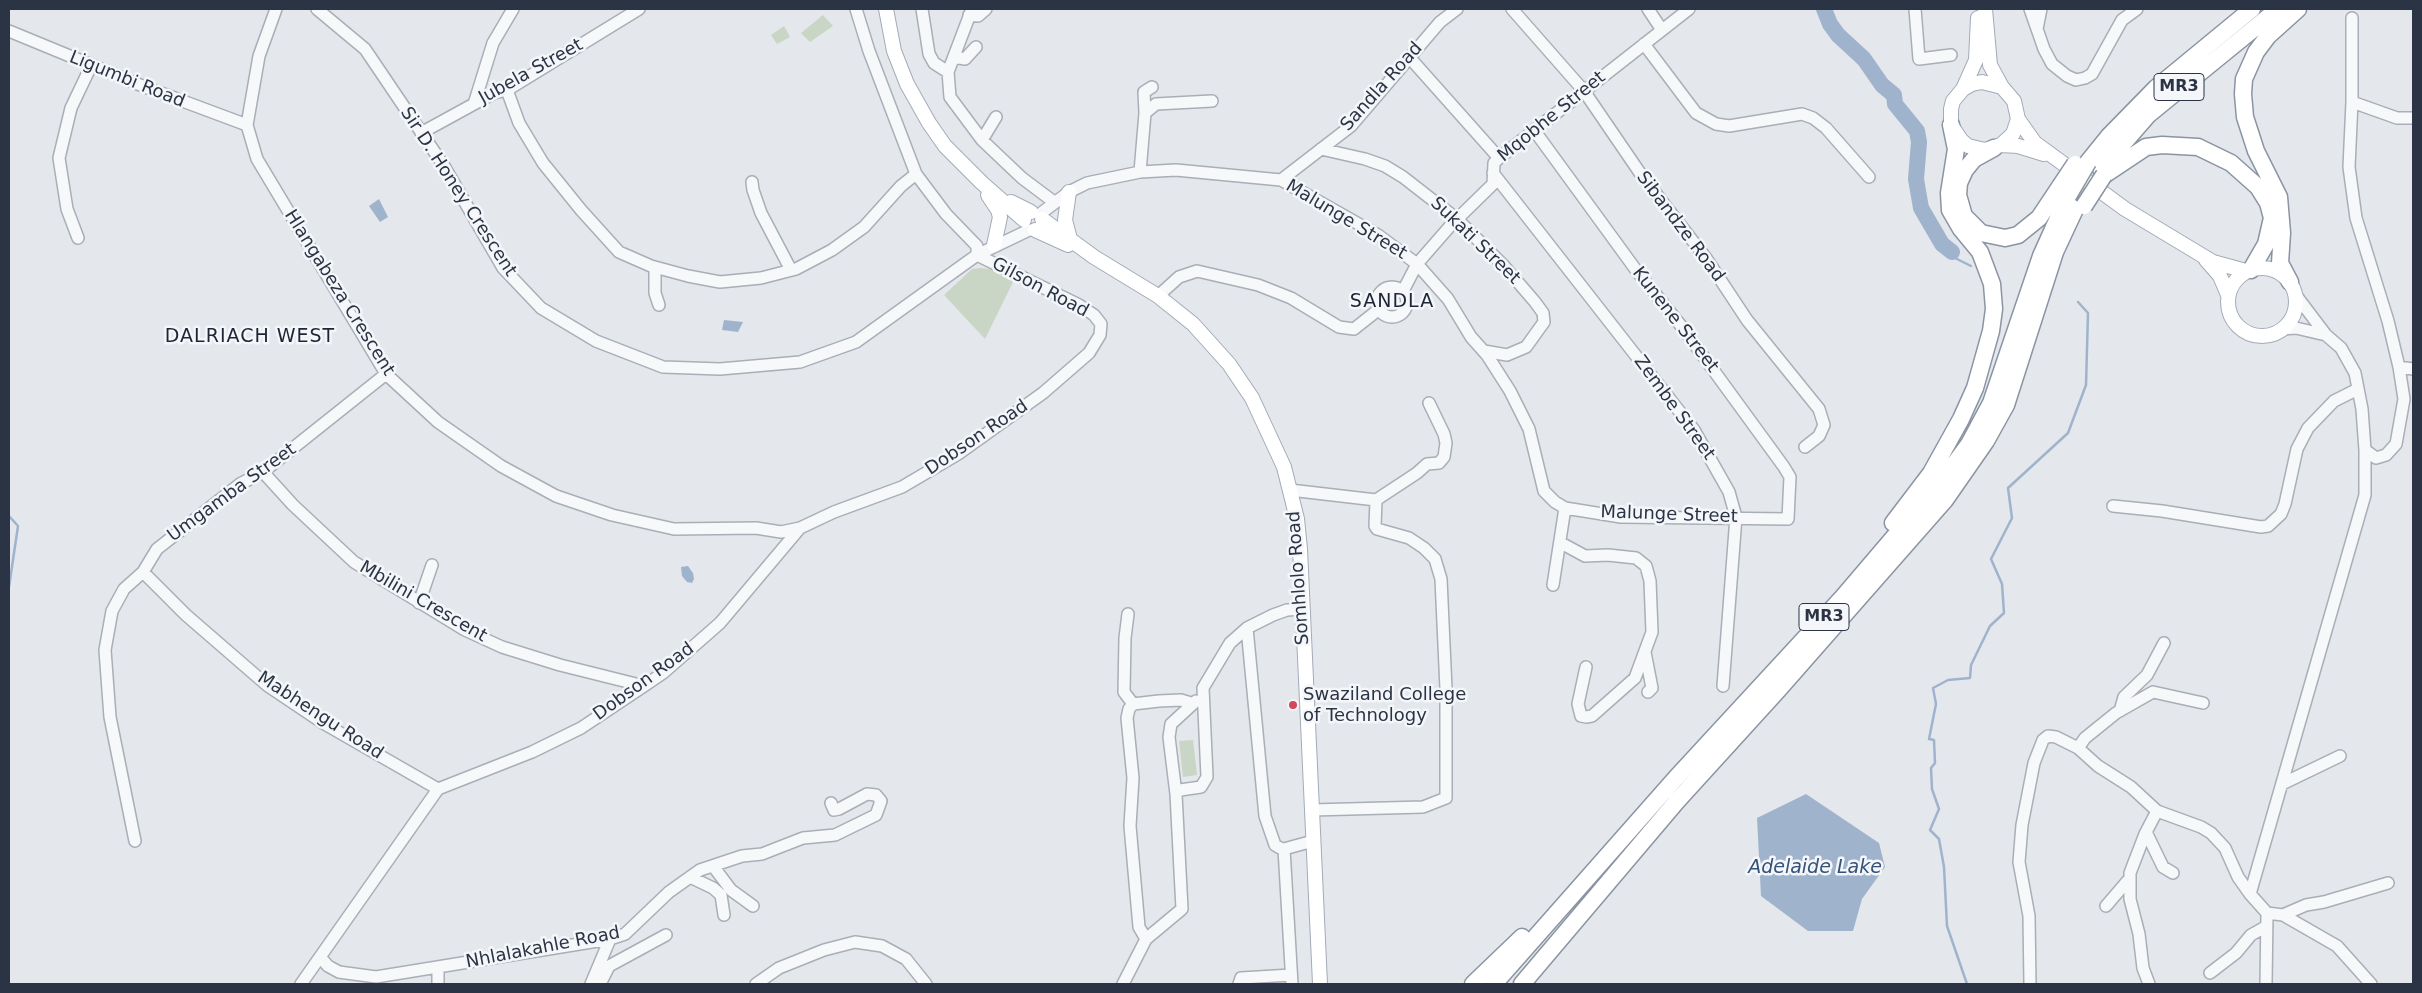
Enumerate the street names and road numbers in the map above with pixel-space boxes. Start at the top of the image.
street label: Jubela Street [475,35,587,109]
street label: Sandla Road [1336,38,1428,136]
street label: Ligumbi Road [66,47,188,113]
street label: Mqobhe Street [1494,67,1610,167]
road number: MR3 [2154,74,2204,100]
street label: Sir D. Honey Crescent [395,103,521,281]
street label: Sibandze Road [1631,167,1729,287]
street label: Malunge Street [1282,175,1410,265]
street label: Sukati Street [1426,193,1524,289]
street label: Hlangabeza Crescent [279,206,399,380]
street label: Gilson Road [988,253,1092,323]
street label: Kunene Street [1627,263,1723,377]
street label: Zembe Street [1629,352,1719,464]
street label: Dobson Road [922,396,1032,480]
street label: Umgamba Street [164,439,300,547]
street label: Malunge Street [1600,502,1738,528]
street label: Somhlolo Road [1284,510,1314,646]
street label: Mbilini Crescent [355,557,491,647]
road number: MR3 [1799,604,1849,630]
street label: Dobson Road [590,638,698,726]
street label: Mabhengu Road [253,667,387,765]
street label: Nhlalakahle Road [464,922,622,974]

